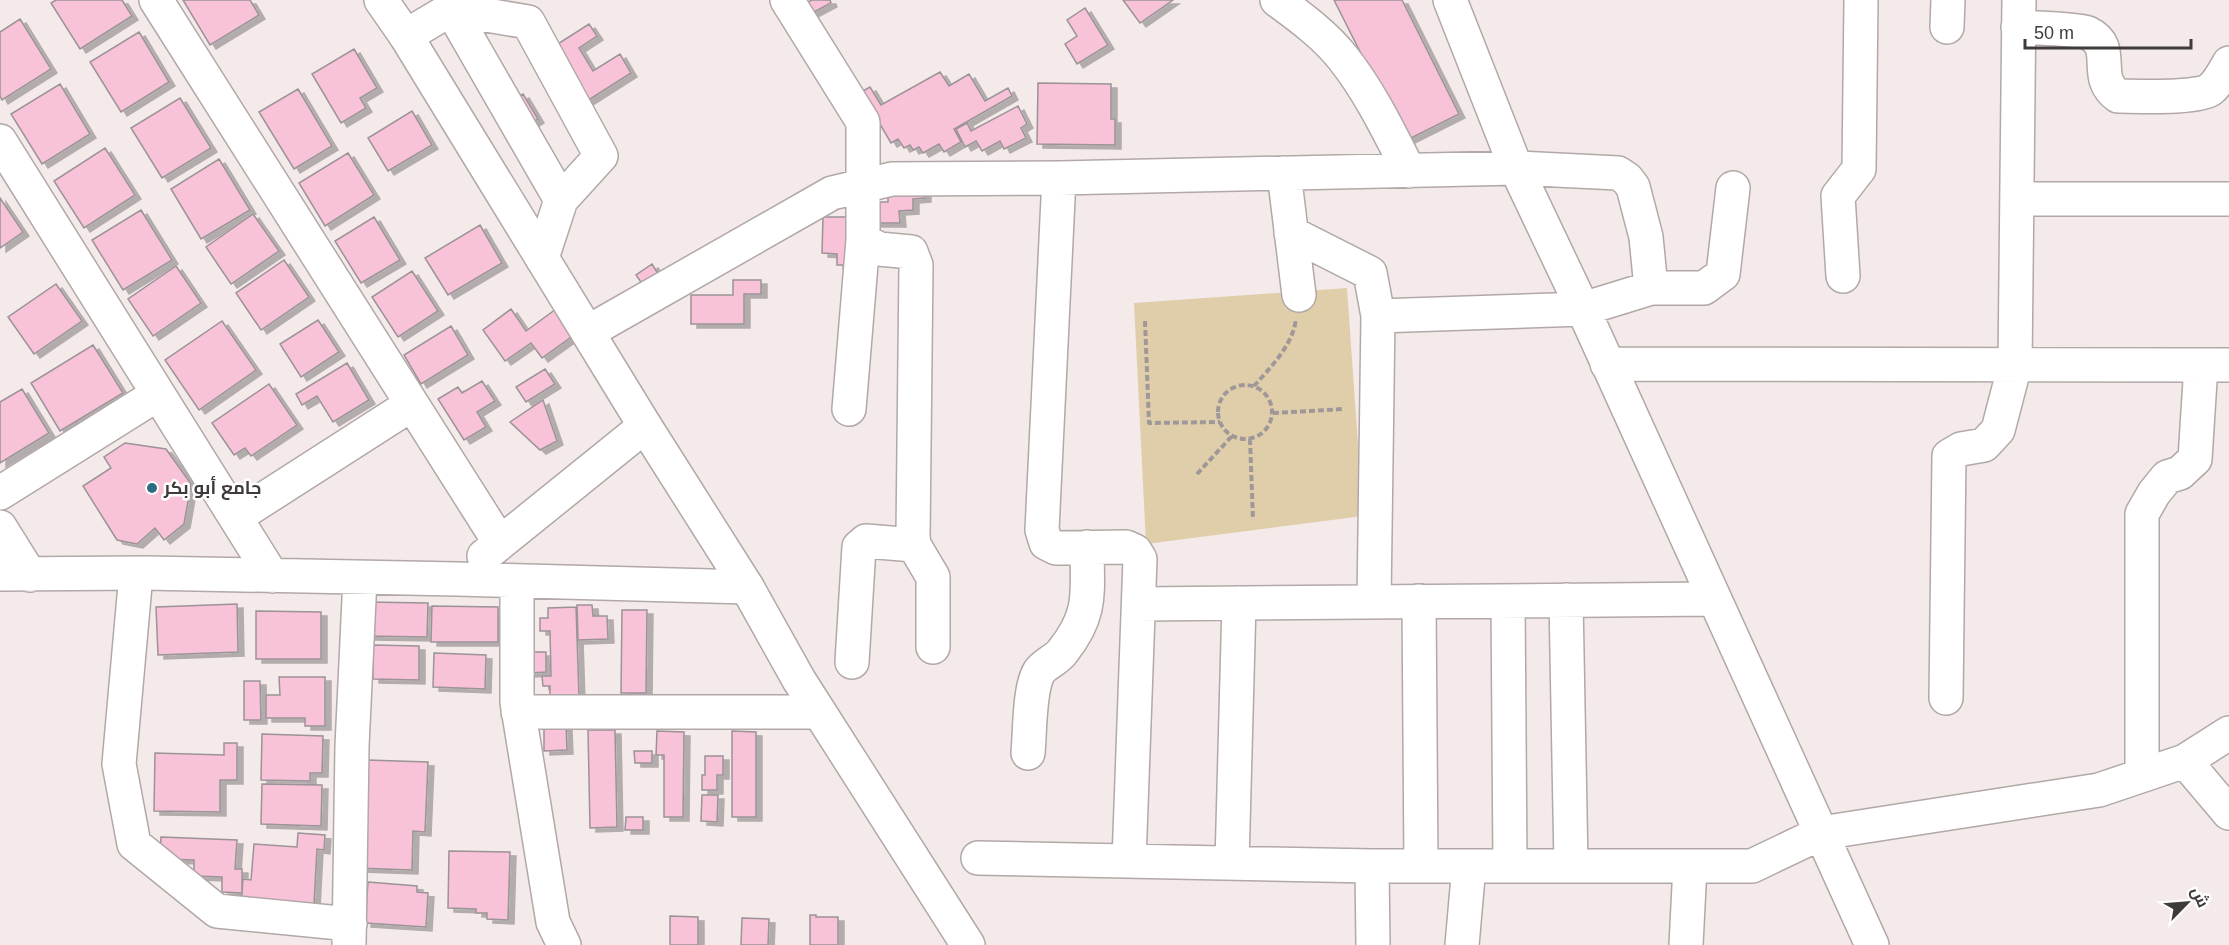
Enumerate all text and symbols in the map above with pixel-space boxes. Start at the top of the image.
scale bar [2025,12,2192,50]
text: 50 m [2034,23,2074,43]
place label: جامع أبو بكر [163,475,261,500]
marker: جامع أبو بكر [145,481,159,495]
north arrow [2157,873,2217,933]
text: ش [2187,884,2212,910]

